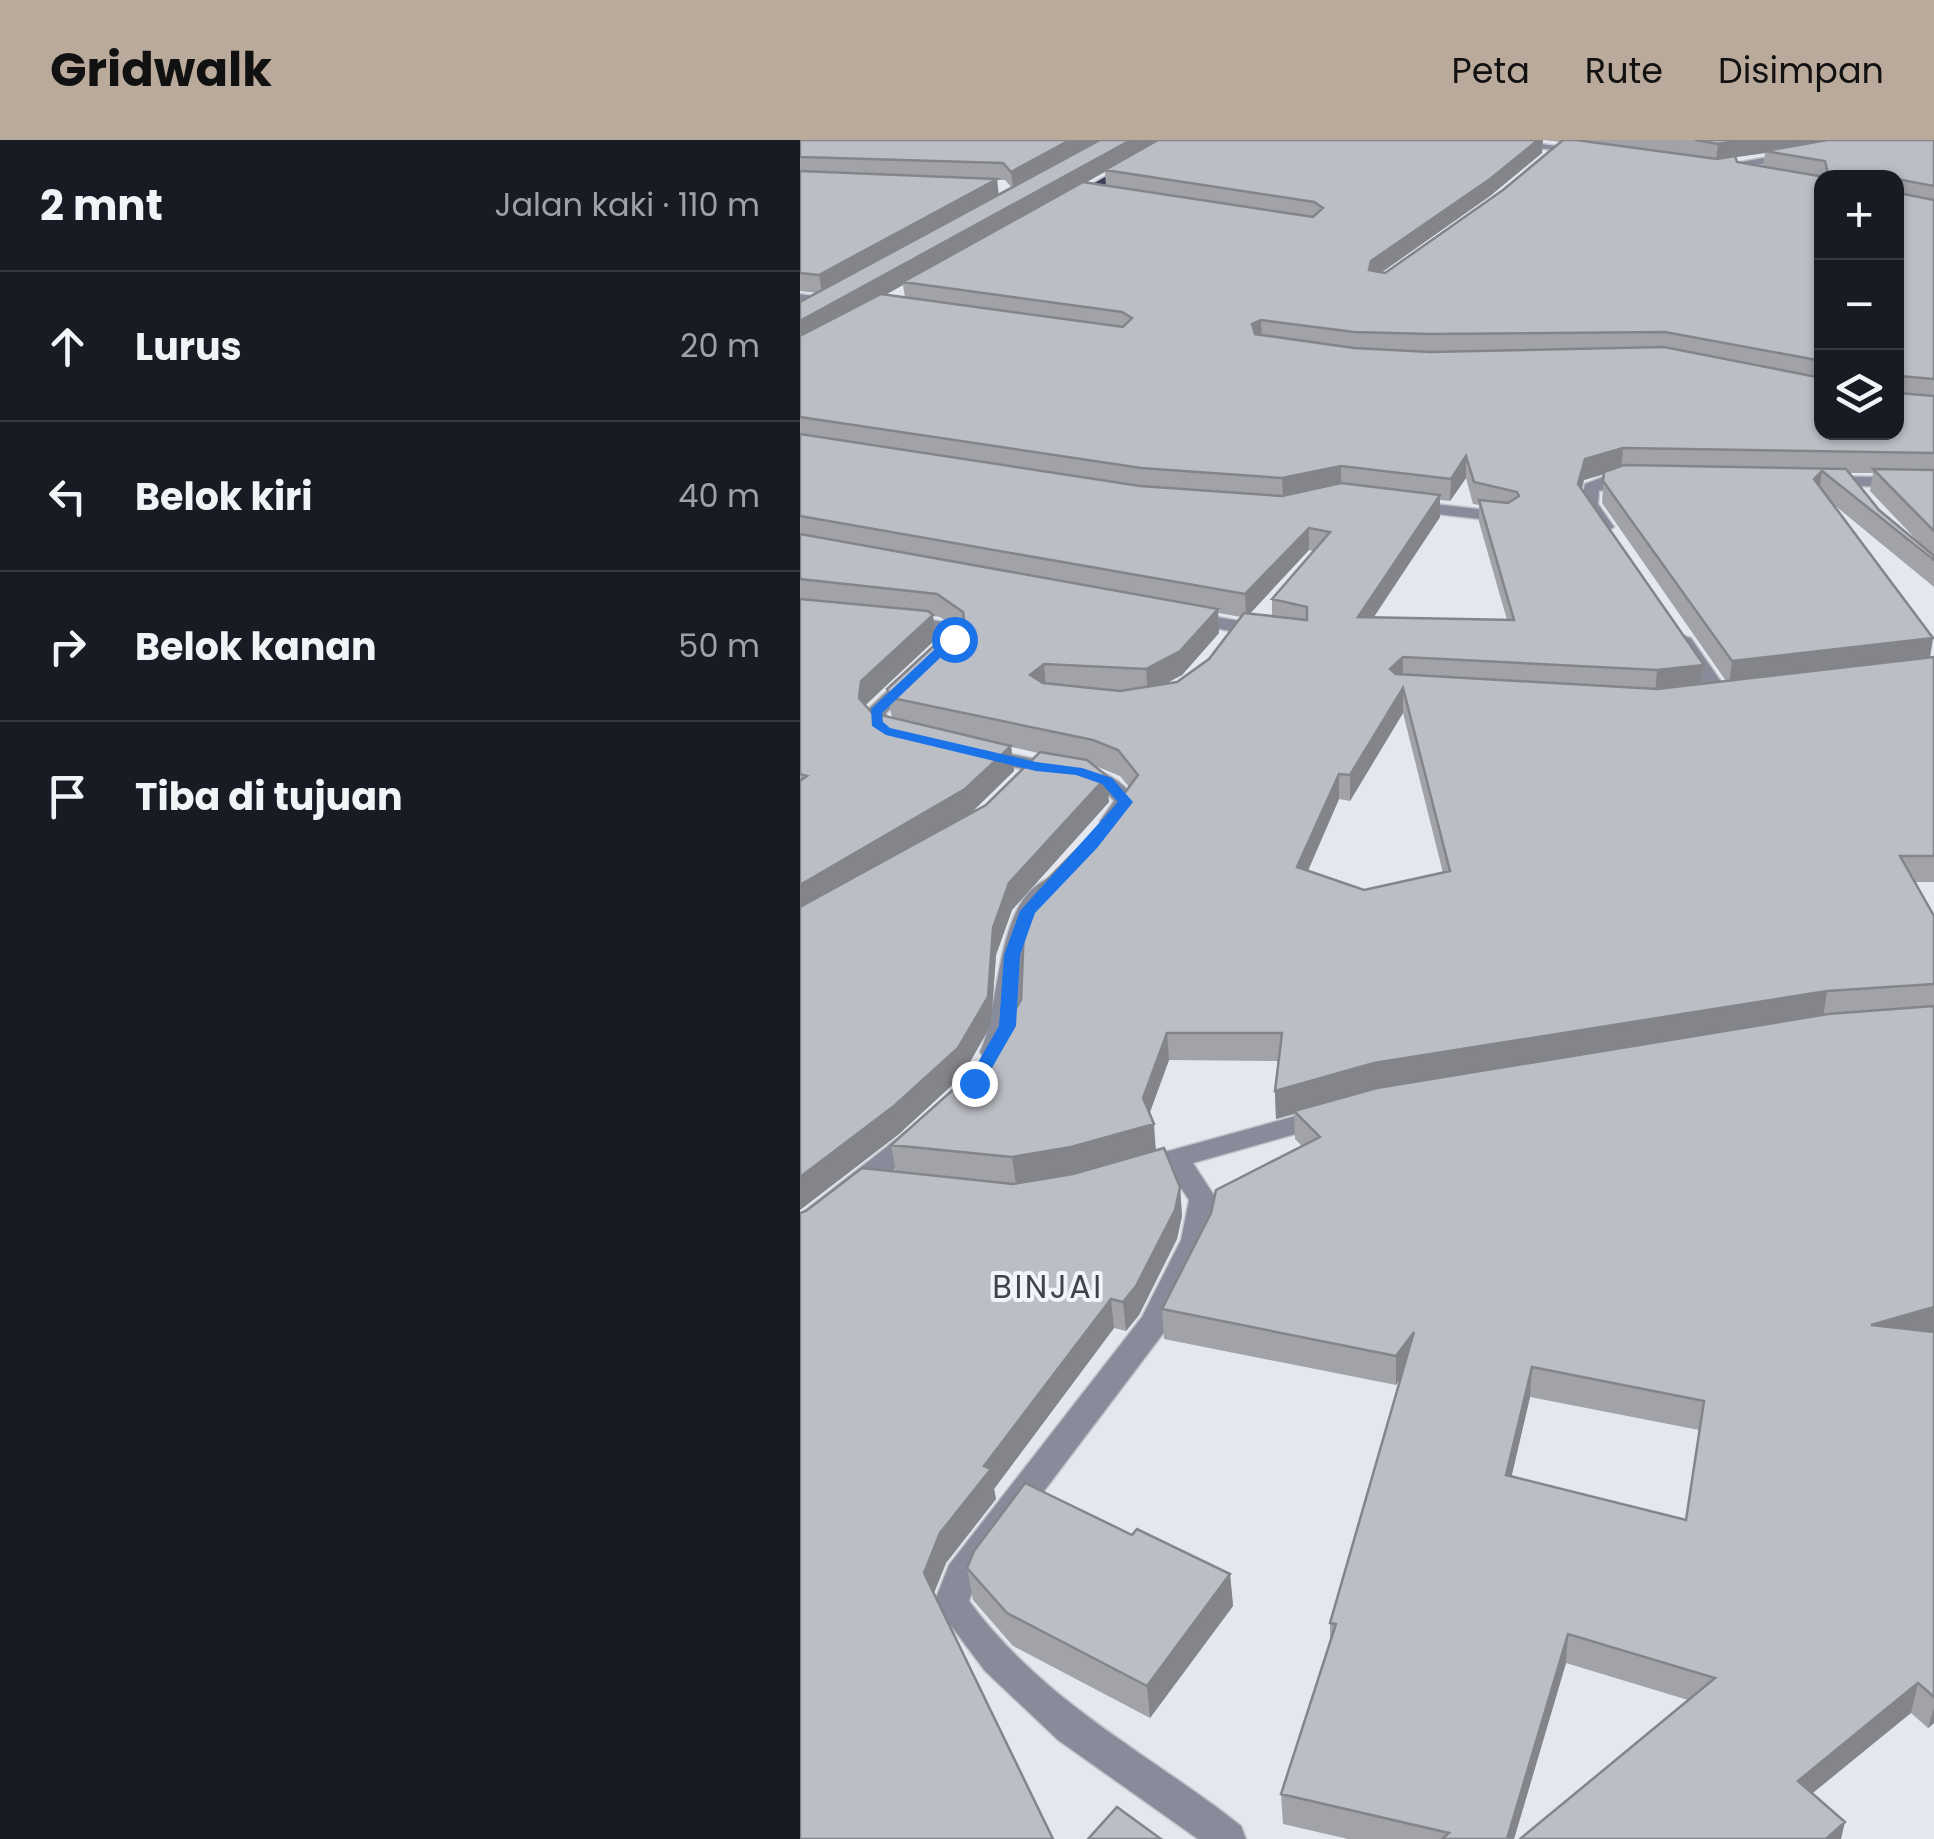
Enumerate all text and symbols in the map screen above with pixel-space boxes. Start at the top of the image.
text: Gridwalk [50,36,272,103]
text: Peta [1451,46,1530,95]
text: Rute [1585,46,1663,95]
text: Disimpan [1718,46,1884,95]
map controls [1814,170,1904,440]
button: + [1814,170,1904,260]
text: 2 mnt [40,176,163,235]
text: Jalan kaki · 110 m [494,182,760,227]
button: − [1814,260,1904,350]
icon: ahead [40,319,95,374]
text: Lurus [135,320,242,373]
text: 20 m [680,323,760,368]
button: layers [1814,350,1904,440]
icon: left [40,469,95,524]
text: Belok kiri [135,470,313,523]
text: 40 m [678,473,760,518]
route start [932,617,978,663]
icon: right [40,619,95,674]
text: Belok kanan [135,620,377,673]
text: 50 m [678,623,760,668]
icon: arrive [40,769,95,824]
text: Tiba di tujuan [135,770,403,823]
route end [952,1061,998,1107]
district label: BINJAI [992,1264,1104,1309]

